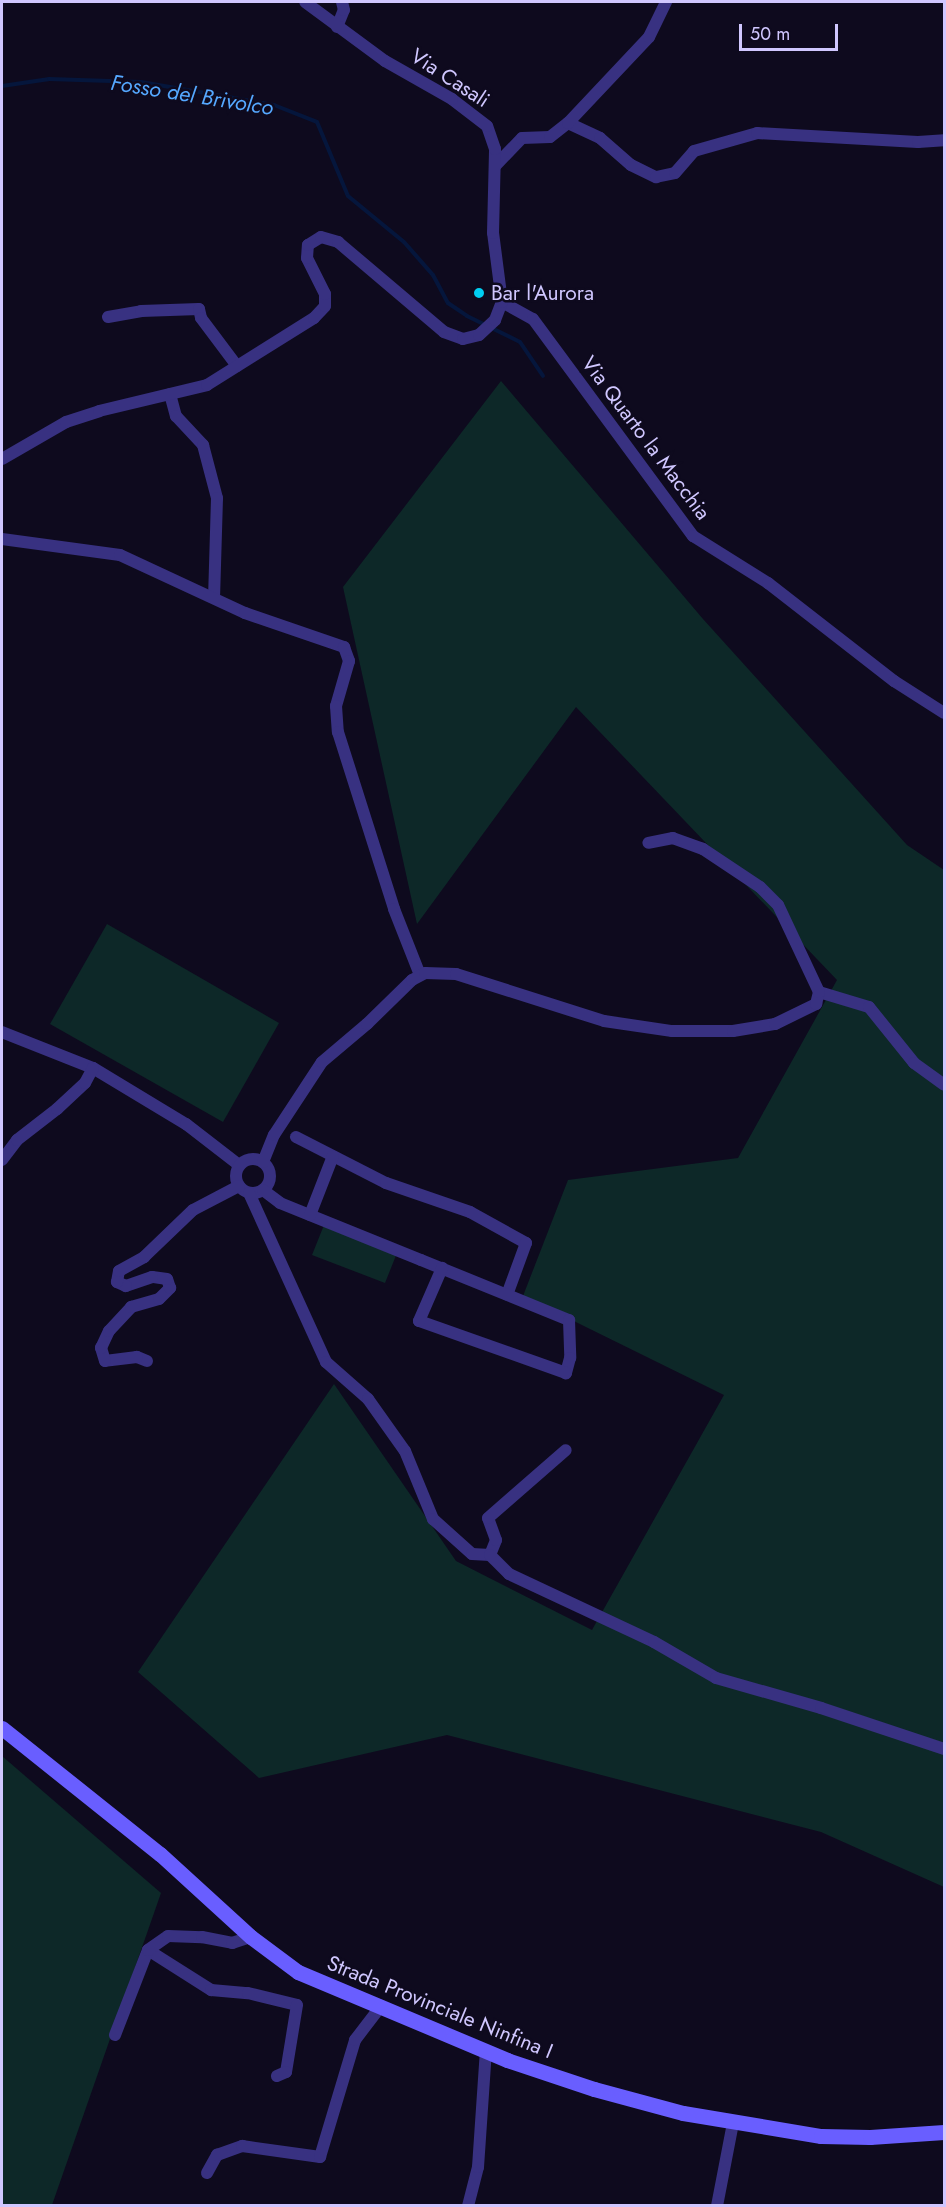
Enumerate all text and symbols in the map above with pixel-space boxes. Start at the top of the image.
scale bar [742,12,841,50]
text: 50 m [750,21,790,47]
street label: Via Casali [406,43,494,113]
water label: Fosso del Brivolco [109,69,275,121]
place label: Bar l'Aurora [491,280,594,306]
marker: Bar l'Aurora [472,286,486,300]
street label: Via Quarto la Macchia [576,351,716,525]
street label: Strada Provinciale Ninfina I [323,1950,557,2064]

